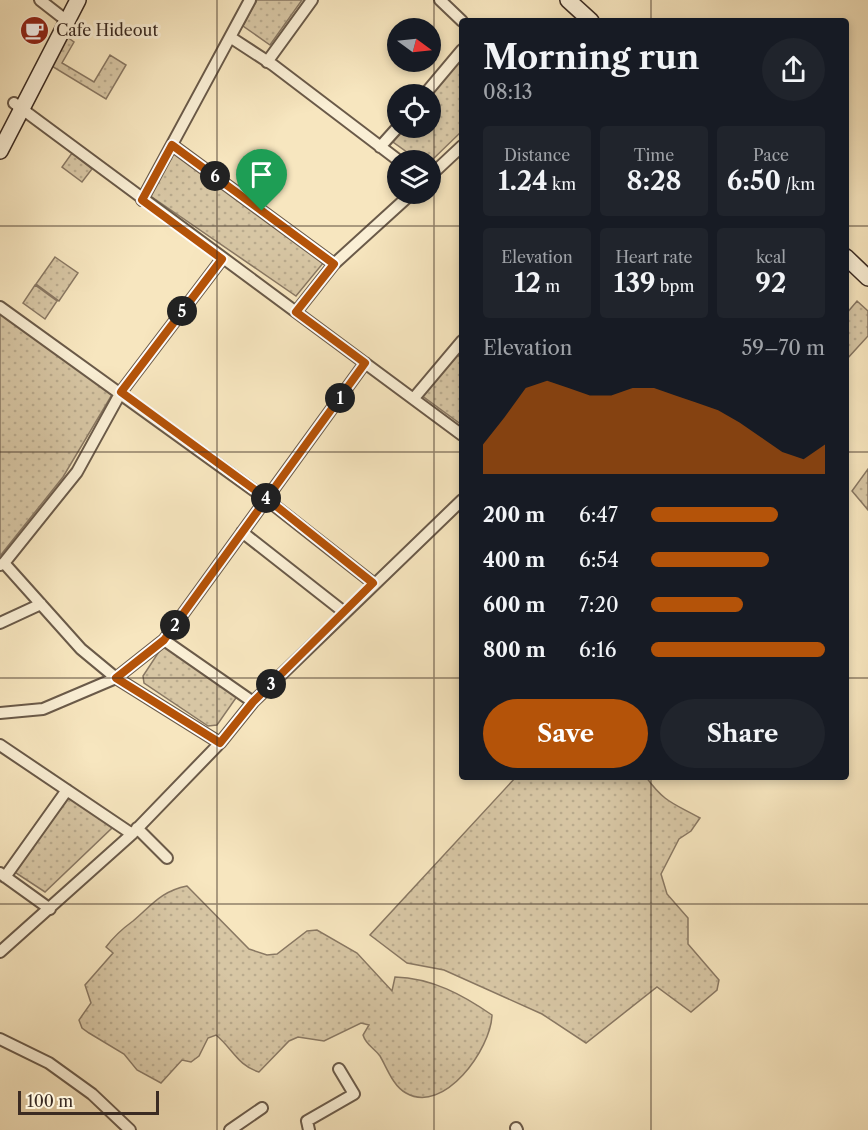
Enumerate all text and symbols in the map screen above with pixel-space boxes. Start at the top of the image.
cafe icon: Cafe Hideout [19,14,51,46]
north arrow [387,18,441,72]
map controls [387,18,441,204]
place label: Cafe Hideout [56,20,158,40]
text: Morning run [483,37,699,78]
button: share [762,38,825,101]
text: 08:13 [483,80,533,104]
button: locate [387,84,441,138]
text: Distance [504,145,570,165]
text: Time [634,145,674,165]
text: Pace [753,145,789,165]
pin [236,149,287,211]
button: layers [387,150,441,204]
icon: arrive [245,158,278,191]
pin: 6 [200,161,230,191]
text: 1.24 [498,165,548,197]
text: 8:28 [626,165,682,197]
text: 6:50 [727,165,781,197]
text: 6 [210,166,220,186]
text: km [548,174,576,194]
text: /km [781,174,815,194]
text: Elevation [501,247,573,267]
text: Heart rate [615,247,693,267]
text: kcal [756,247,786,267]
text: 12 [514,267,541,299]
text: 139 [614,267,656,299]
text: 92 [756,267,786,299]
text: m [541,276,560,296]
text: bpm [656,276,694,296]
pin: 5 [167,296,197,326]
text: 5 [178,301,186,321]
text: Elevation [483,336,572,360]
text: 59–70 m [742,336,825,360]
pin: 1 [325,383,355,413]
text: 1 [336,388,344,408]
pin: 4 [251,483,281,513]
text: 4 [261,488,271,508]
text: 200 m [483,503,545,527]
text: 6:47 [579,503,618,527]
text: 400 m [483,548,545,572]
text: 6:54 [579,548,619,572]
text: 600 m [483,593,545,617]
text: 7:20 [579,593,619,617]
pin: 2 [160,610,190,640]
text: 2 [170,615,180,635]
text: 800 m [483,638,546,662]
text: 6:16 [579,638,616,662]
pin: 3 [256,669,286,699]
text: 3 [266,674,276,694]
button: Save [483,699,648,768]
button: Share [660,699,825,768]
scale bar [18,1088,159,1116]
text: 100 m [27,1091,73,1111]

